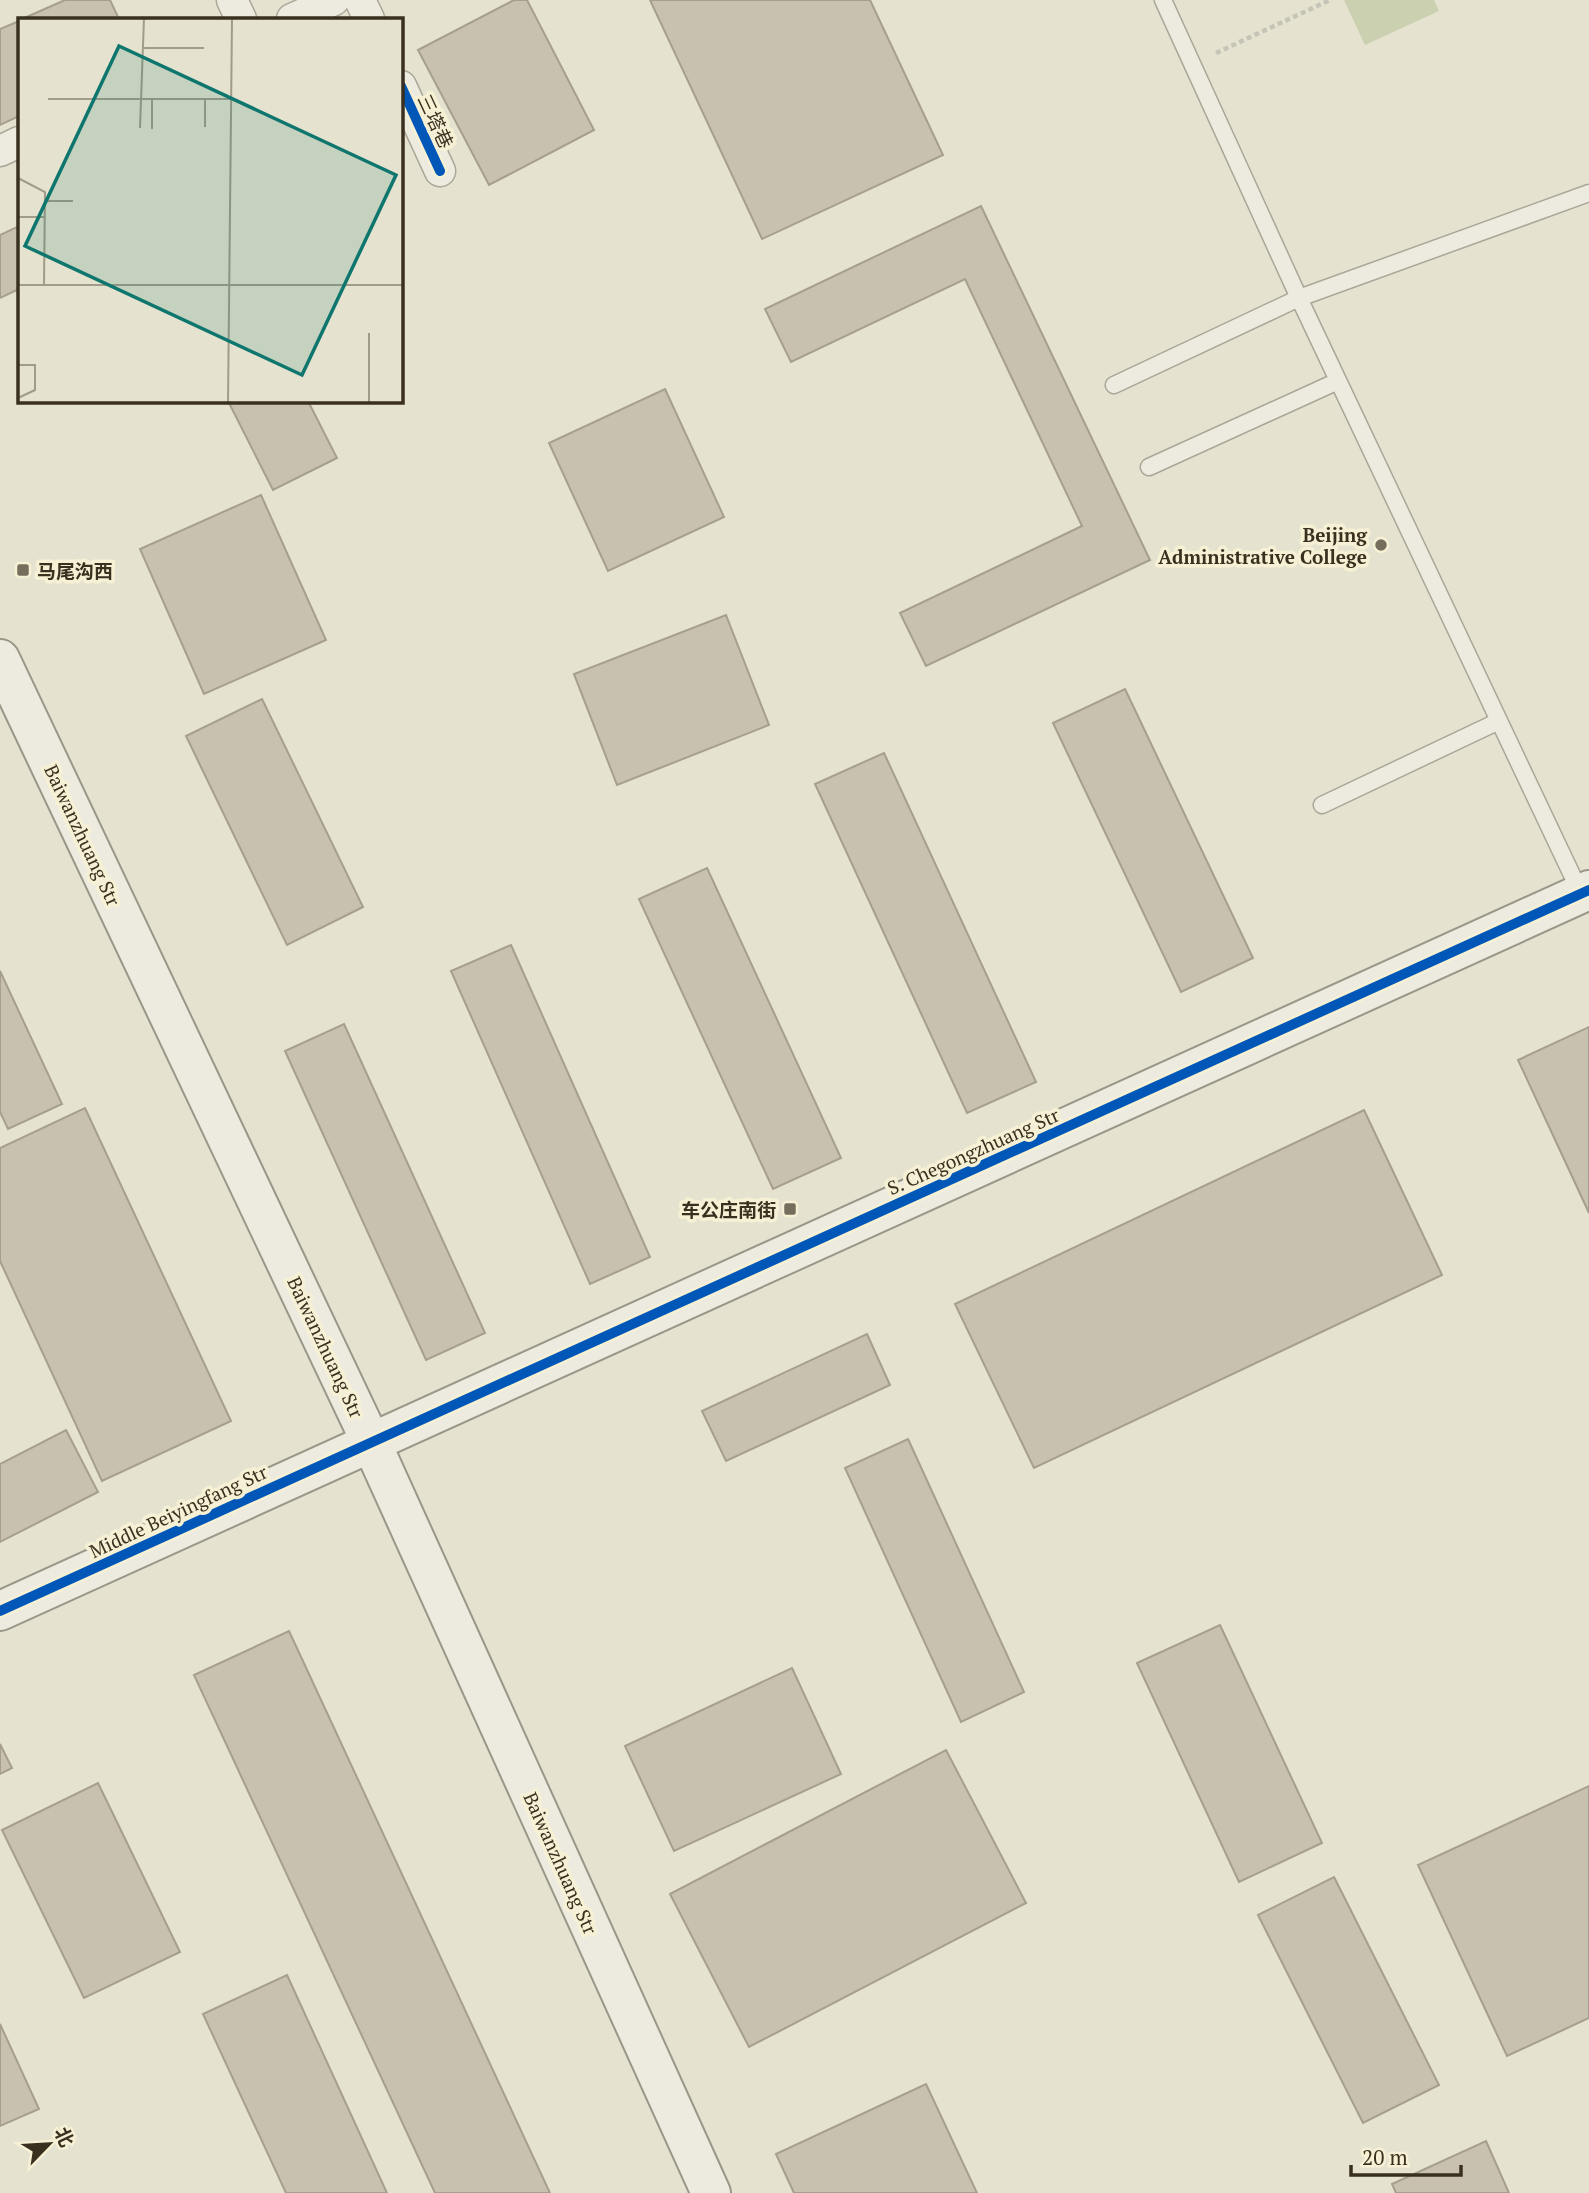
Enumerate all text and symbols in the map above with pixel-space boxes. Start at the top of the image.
inset map [18,18,402,402]
street label: 三塔巷 [413,90,459,152]
place label: Beijing Administrative College [1158,522,1368,569]
marker: Beijing Administrative College [1373,537,1389,553]
place label: 马尾沟西 [37,558,113,583]
marker: 马尾沟西 [15,562,31,578]
street label: Baiwanzhuang Str [39,760,127,910]
street label: S. Chegongzhuang Str [883,1102,1063,1200]
place label: 车公庄南街 [681,1197,776,1222]
marker: 车公庄南街 [782,1201,798,1217]
street label: Baiwanzhuang Str [282,1272,370,1422]
street label: Middle Beiyingfang Str [85,1459,271,1563]
street label: Baiwanzhuang Str [518,1788,604,1939]
north arrow [14,2109,84,2179]
text: 北 [50,2123,80,2151]
scale bar [1351,2134,1461,2178]
text: 20 m [1362,2143,1408,2171]

